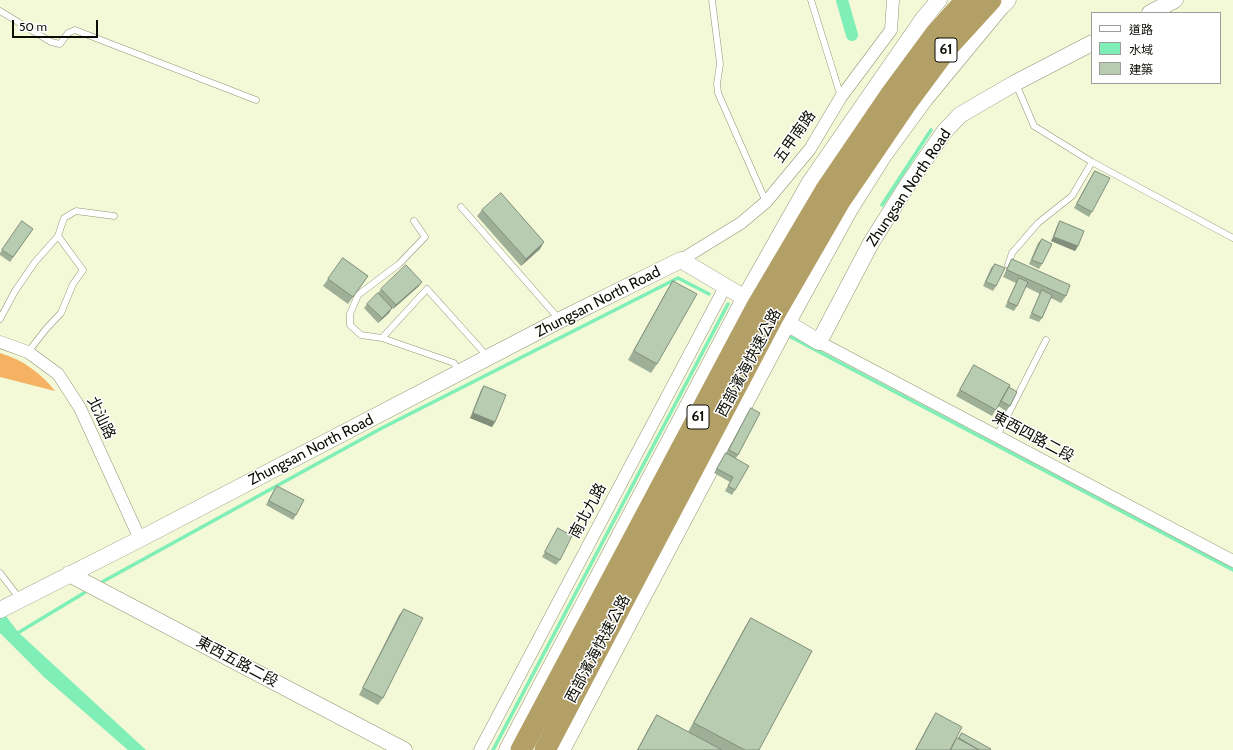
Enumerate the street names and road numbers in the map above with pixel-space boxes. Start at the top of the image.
road number: 61 [935,38,957,62]
street label: 五甲南路 [770,107,820,167]
street label: Zhungsan North Road [863,126,955,250]
street label: Zhungsan North Road [533,263,663,341]
street label: 西部濱海快速公路 [713,306,785,420]
street label: 北汕路 [83,394,119,442]
road number: 61 [687,405,709,429]
street label: 東西四路二段 [989,408,1077,466]
street label: Zhungsan North Road [246,411,376,489]
street label: 南北九路 [566,480,610,542]
street label: 西部濱海快速公路 [562,592,634,706]
street label: 東西五路二段 [193,633,281,691]

